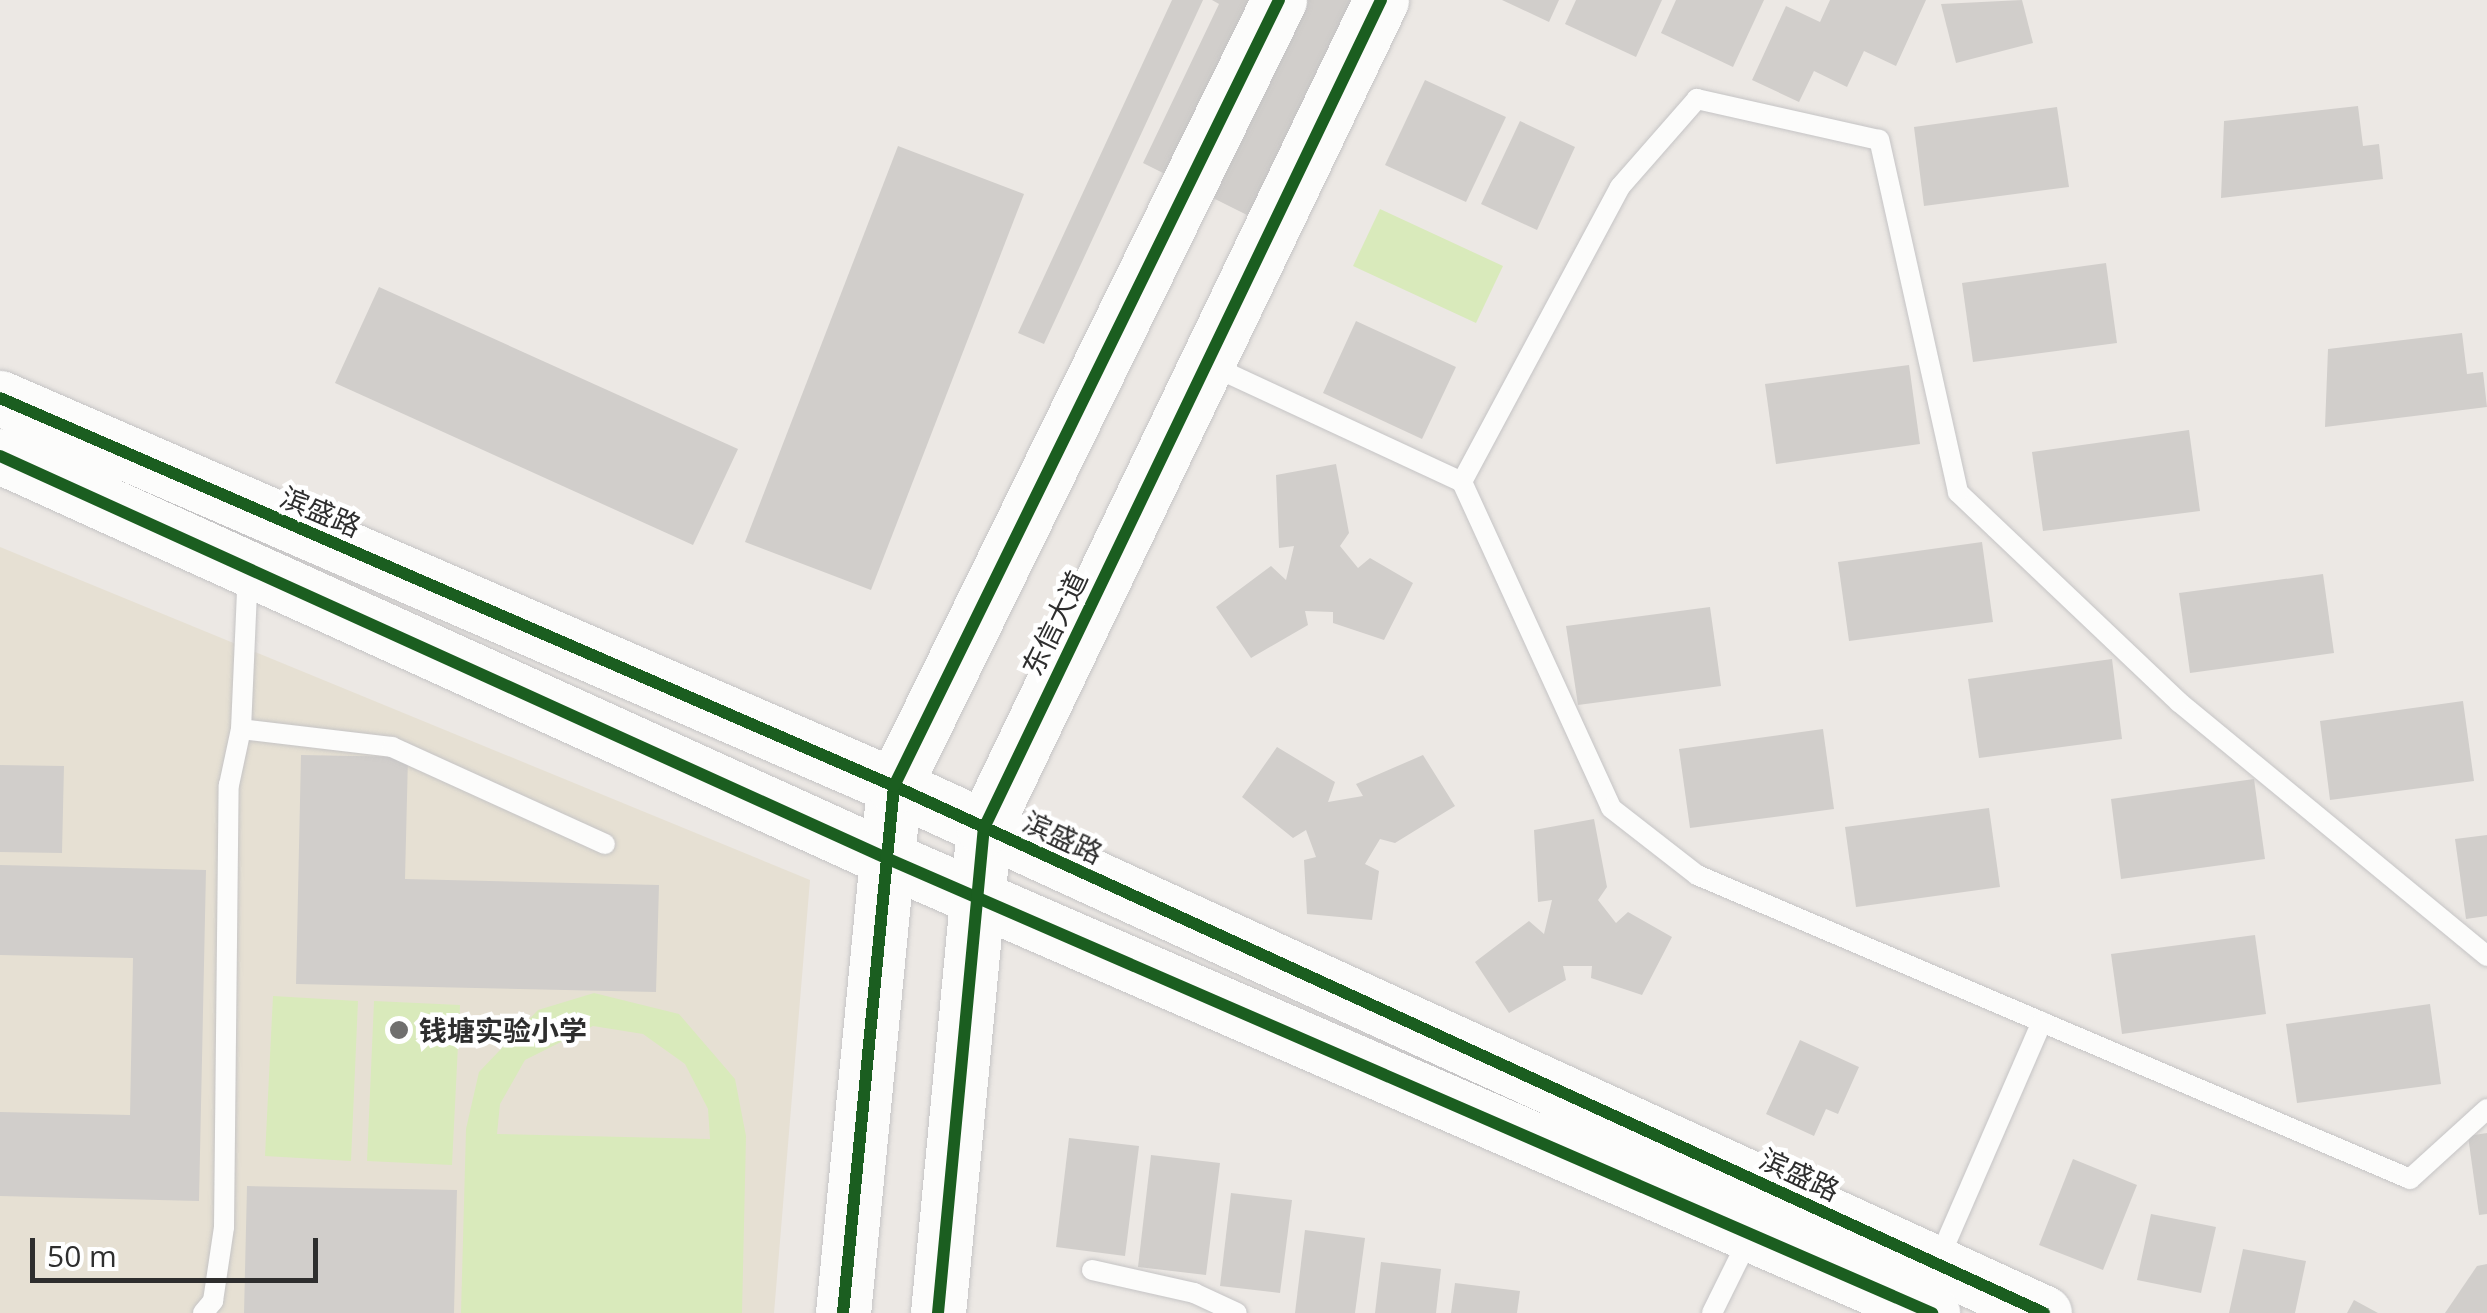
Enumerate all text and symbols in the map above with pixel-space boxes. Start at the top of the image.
street label: 滨盛路 [276,479,366,543]
street label: 东信大道 [1014,565,1094,681]
street label: 滨盛路 [1018,804,1108,870]
place label: 钱塘实验小学 [419,1013,587,1047]
marker: 钱塘实验小学 [388,1019,410,1041]
street label: 滨盛路 [1755,1141,1845,1207]
scale bar [35,1218,322,1280]
text: 50 m [47,1235,117,1276]

